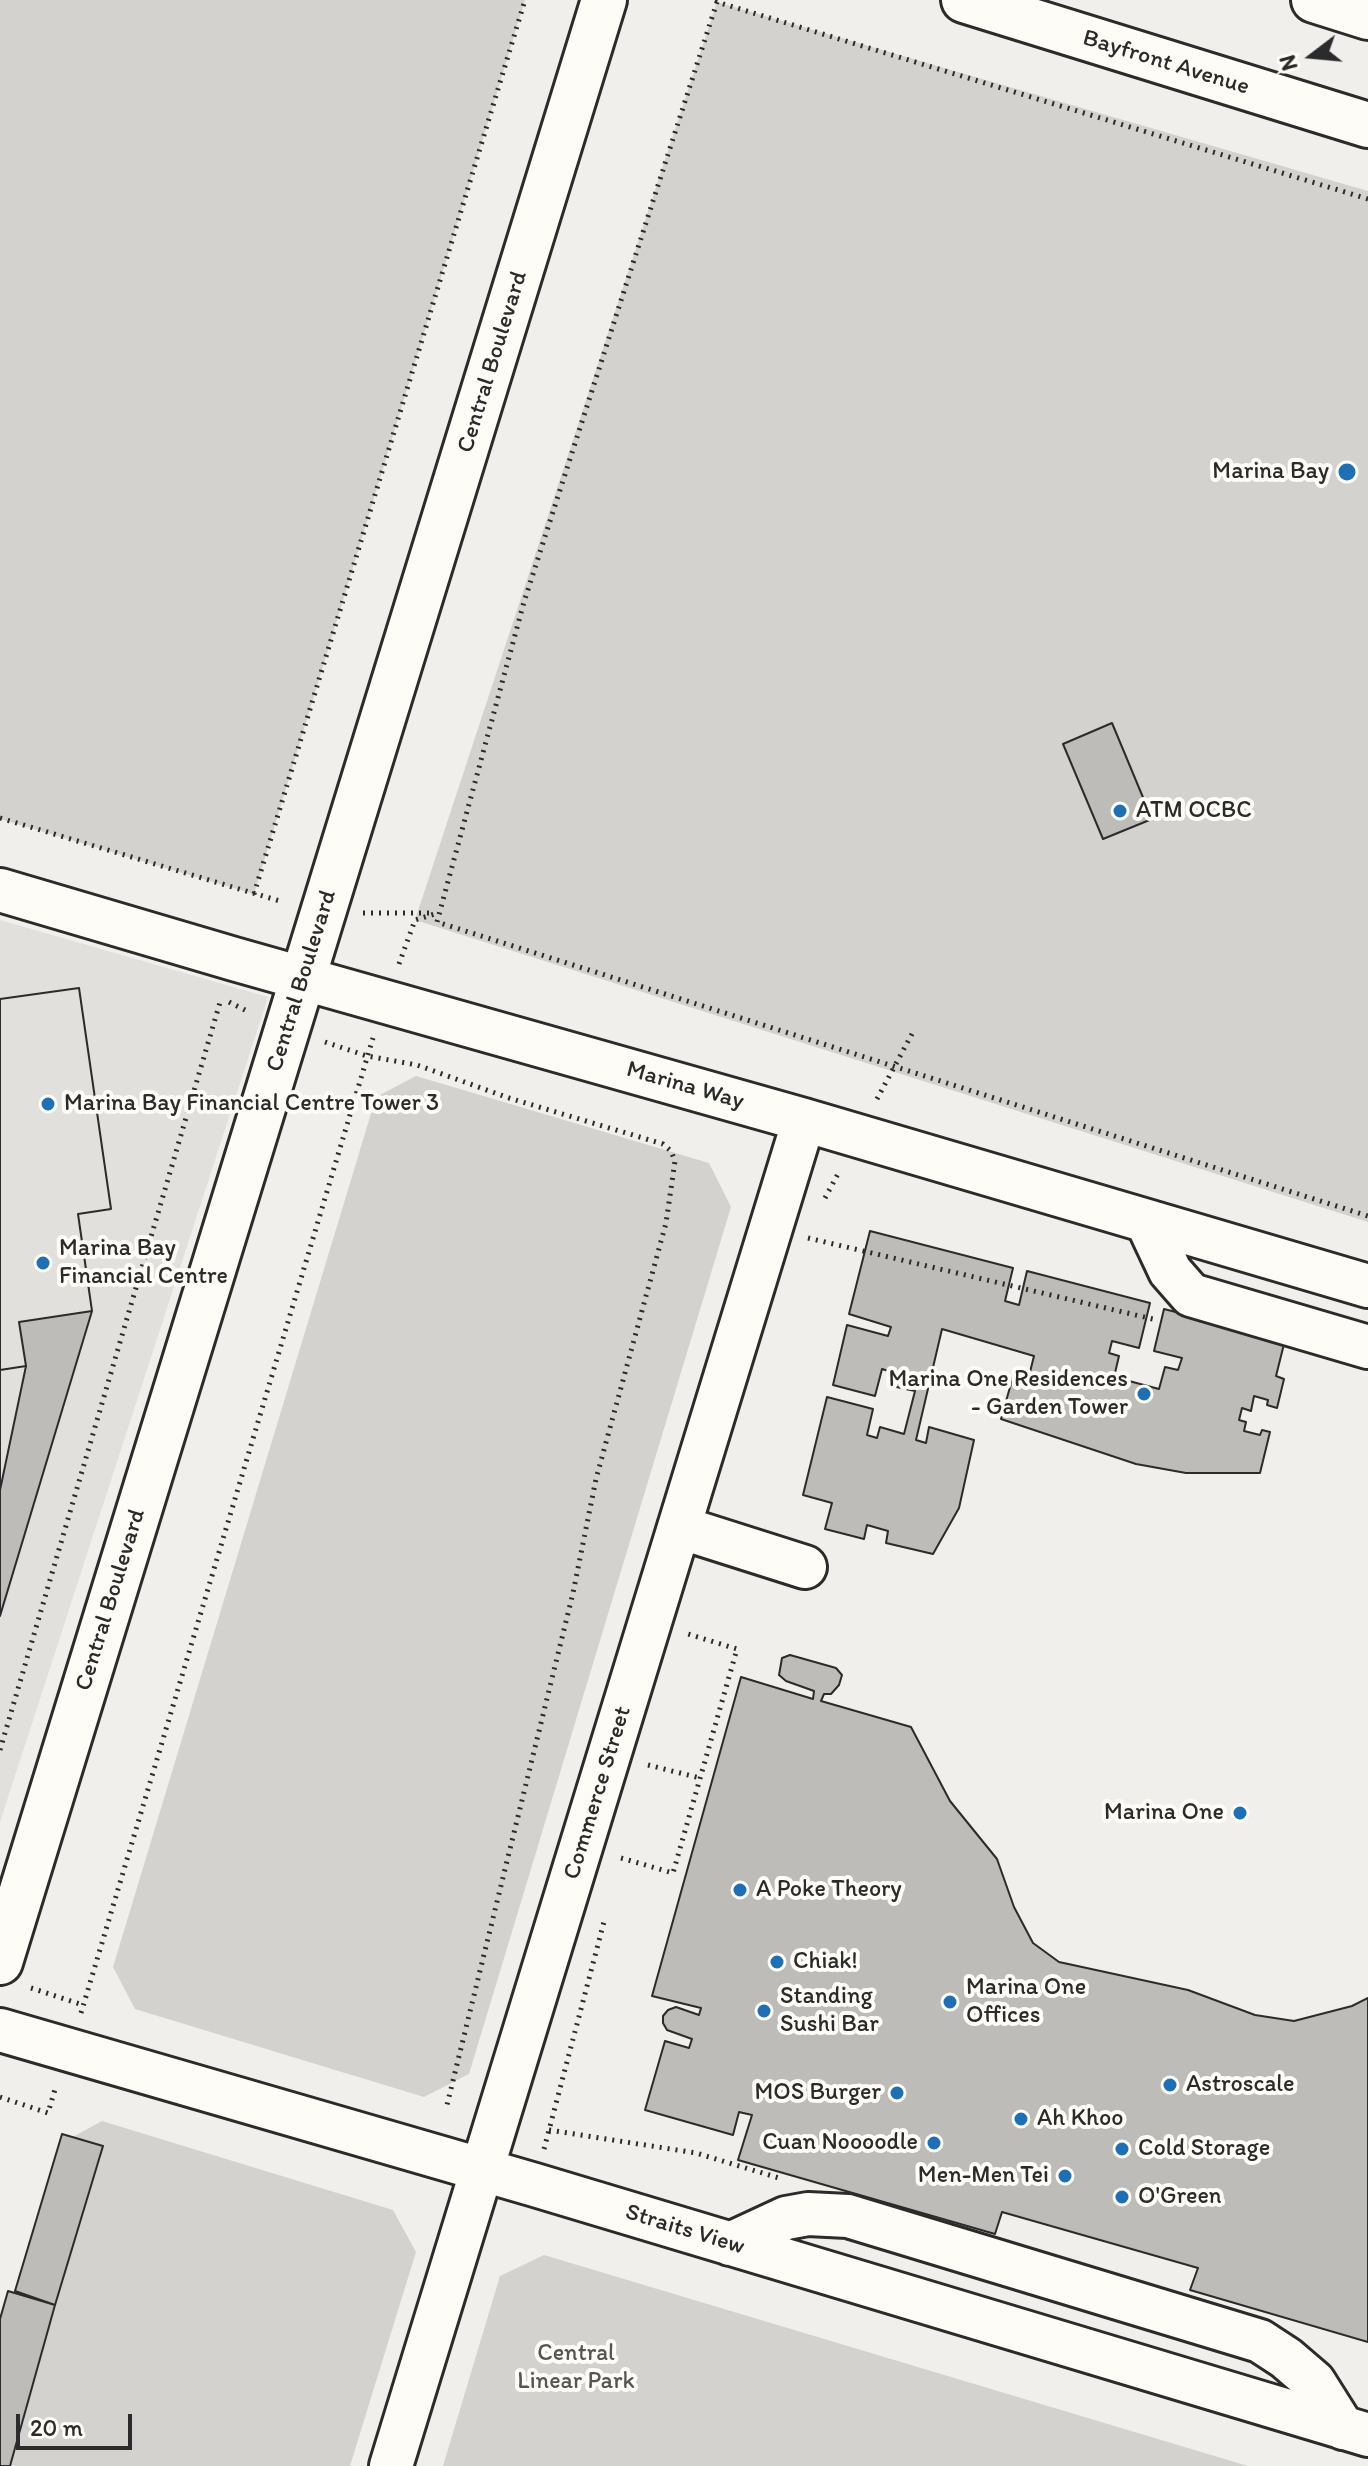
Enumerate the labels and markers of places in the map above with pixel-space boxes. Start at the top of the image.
place label: Marina Bay [1212,458,1329,486]
marker: Marina Bay [1336,461,1358,483]
place label: ATM OCBC [1136,797,1252,825]
marker: ATM OCBC [1111,802,1129,820]
place label: Marina Bay Financial Centre Tower 3 [64,1090,439,1118]
marker: Marina Bay Financial Centre Tower 3 [39,1095,57,1113]
place label: Marina Bay Financial Centre [59,1235,228,1291]
marker: Marina Bay Financial Centre [34,1254,52,1272]
place label: Marina One Residences - Garden Tower [888,1366,1128,1422]
marker: Marina One Residences - Garden Tower [1135,1385,1153,1403]
place label: Marina One [1104,1799,1224,1827]
marker: Marina One [1231,1804,1249,1822]
place label: A Poke Theory [756,1876,902,1904]
marker: A Poke Theory [731,1881,749,1899]
place label: Chiak! [793,1948,858,1976]
marker: Chiak! [768,1953,786,1971]
place label: Marina One Offices [966,1974,1086,2030]
place label: Standing Sushi Bar [780,1983,879,2039]
marker: Marina One Offices [941,1993,959,2011]
marker: Standing Sushi Bar [755,2002,773,2020]
place label: Astroscale [1186,2071,1295,2099]
marker: Astroscale [1161,2076,1179,2094]
place label: MOS Burger [754,2079,881,2107]
marker: MOS Burger [888,2084,906,2102]
place label: Ah Khoo [1037,2105,1123,2133]
marker: Ah Khoo [1012,2110,1030,2128]
place label: Cuan Noooodle [762,2129,918,2157]
marker: Cuan Noooodle [925,2134,943,2152]
place label: Cold Storage [1138,2135,1270,2163]
marker: Cold Storage [1113,2140,1131,2158]
place label: Men-Men Tei [918,2162,1049,2190]
marker: Men-Men Tei [1056,2167,1074,2185]
place label: O'Green [1138,2183,1222,2211]
marker: O'Green [1113,2188,1131,2206]

